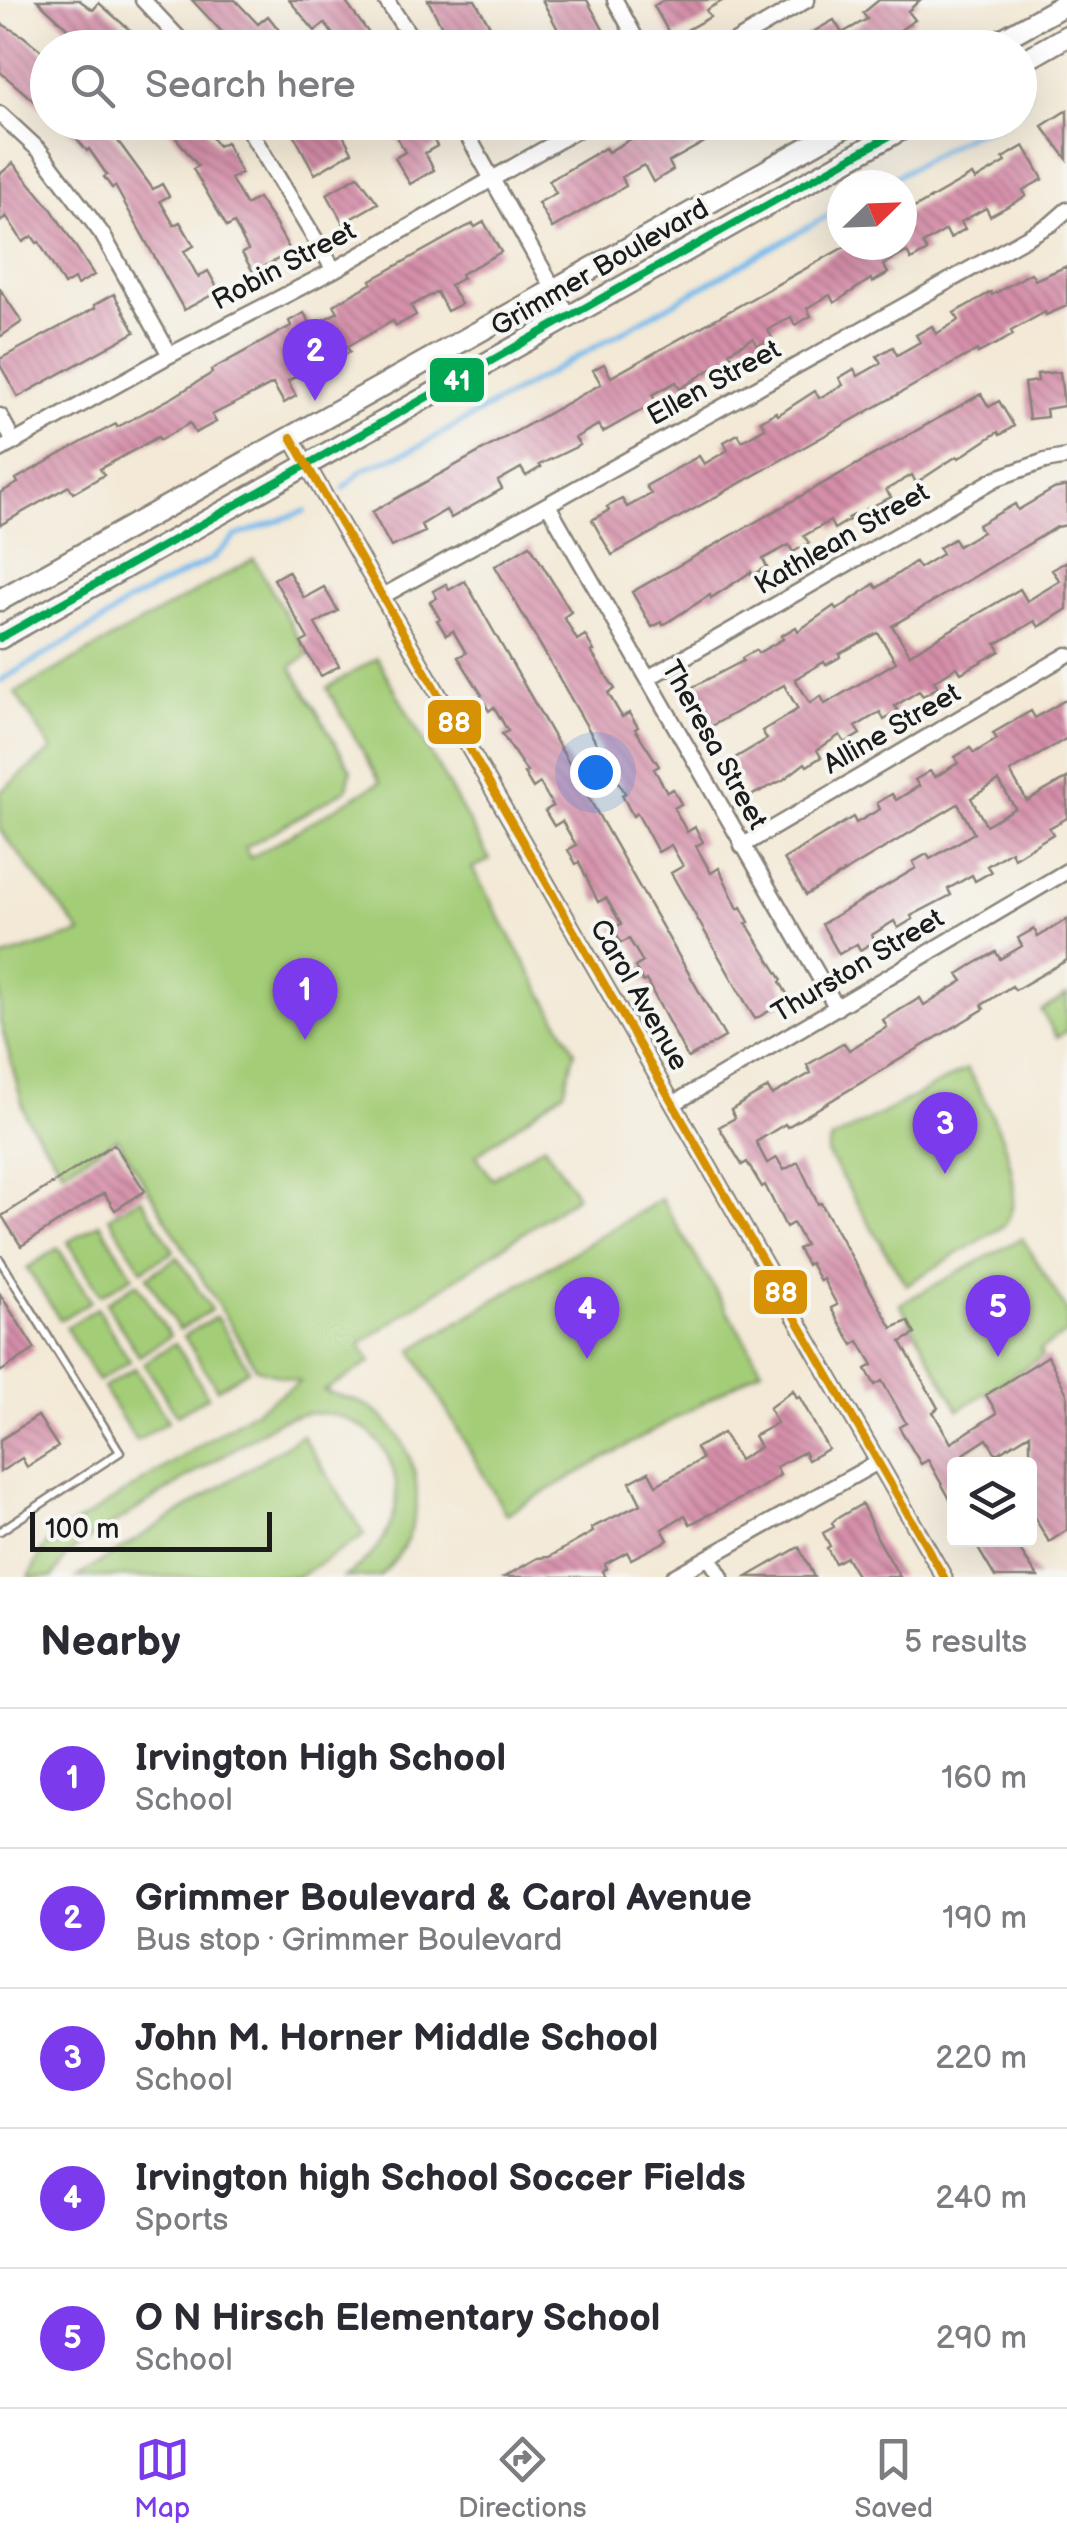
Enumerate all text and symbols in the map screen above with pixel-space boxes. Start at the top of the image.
search box [30,30,1037,140]
icon: search [65,58,120,113]
text: Search here [145,63,356,108]
north arrow [827,170,917,260]
street label: Grimmer Boulevard [485,192,715,344]
street label: Robin Street [207,214,362,318]
pin: 2 [282,318,348,401]
street label: Ellen Street [642,333,787,433]
line badge: 41 [428,356,486,404]
text: 41 [443,365,471,398]
street label: Kathlean Street [749,476,935,602]
street label: Theresa Street [654,655,774,836]
street label: Alline Street [818,676,967,781]
line badge: 88 [426,698,483,746]
text: 88 [437,707,471,740]
your location [570,747,621,798]
street label: Thurston Street [766,902,950,1030]
street label: Carol Avenue [582,914,696,1076]
pin: 1 [272,958,338,1040]
pin: 3 [912,1092,978,1174]
line badge: 88 [752,1268,809,1316]
pin: 5 [966,1274,1030,1357]
pin: 4 [554,1276,620,1359]
text: 88 [764,1277,798,1310]
map controls [947,1457,1037,1547]
button: layers [947,1457,1037,1547]
scale bar [30,1507,272,1552]
text: 100 m [45,1513,119,1546]
text: Nearby [40,1617,180,1668]
text: 5 results [904,1623,1027,1662]
text: Irvington High School [135,1736,506,1781]
text: 1 [66,1759,79,1798]
text: 160 m [941,1759,1027,1798]
text: School [135,1781,233,1820]
text: Grimmer Boulevard & Carol Avenue [135,1876,752,1921]
text: 2 [63,1899,82,1938]
text: 190 m [942,1899,1027,1938]
text: Bus stop · Grimmer Boulevard [135,1921,562,1960]
text: John M. Horner Middle School [135,2016,658,2061]
text: 3 [63,2039,82,2078]
text: 220 m [935,2039,1027,2078]
text: School [135,2061,233,2100]
text: Irvington high School Soccer Fields [135,2156,746,2201]
text: 4 [63,2179,82,2218]
text: 240 m [935,2179,1027,2218]
text: Sports [135,2201,228,2240]
text: O N Hirsch Elementary School [135,2296,660,2341]
text: 5 [63,2319,82,2358]
text: 290 m [936,2319,1027,2358]
text: School [135,2341,233,2380]
tab: Map [134,2432,190,2525]
tab: Directions [458,2432,587,2525]
tab: Saved [855,2432,933,2525]

